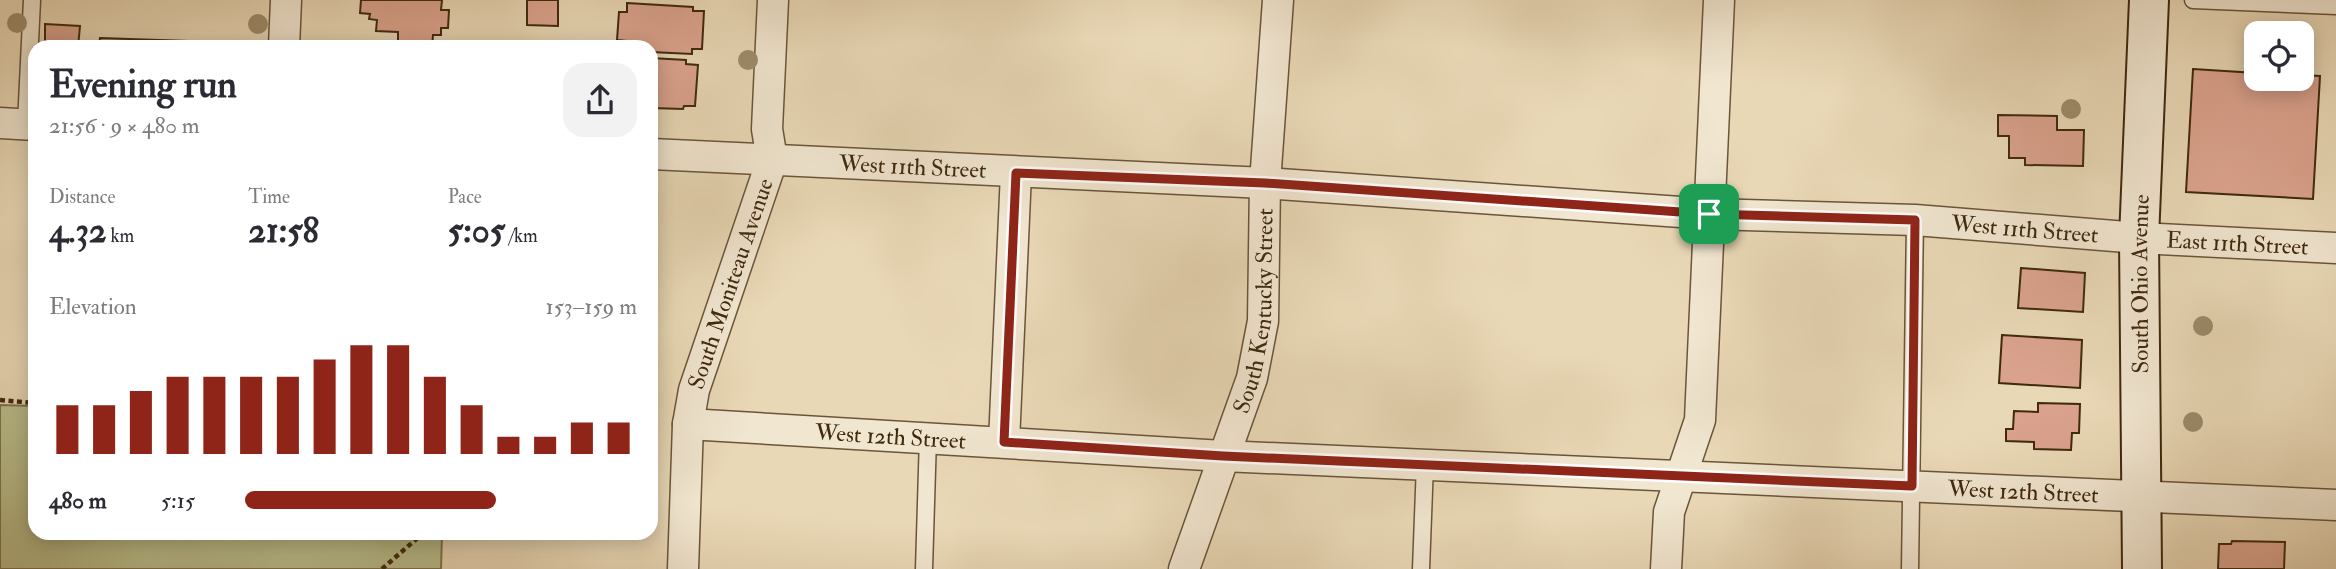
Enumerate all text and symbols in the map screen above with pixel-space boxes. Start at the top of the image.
map controls [2244,21,2314,91]
button: locate [2244,21,2314,91]
text: Evening run [49,61,237,109]
button: share [563,63,637,137]
text: 21:56 · 9 × 480 m [49,111,200,140]
street label: West 11th Street [837,149,987,185]
street label: South Moniteau Avenue [681,174,780,393]
pin [1679,184,1739,244]
text: Distance [49,185,115,209]
text: Time [248,185,290,209]
text: Pace [448,185,482,209]
street label: South Ohio Avenue [2125,193,2156,374]
icon: arrive [1690,195,1728,233]
street label: South Kentucky Street [1227,208,1280,417]
text: 4.32 [49,209,107,253]
text: 21:58 [248,209,319,253]
text: 5:05 [448,209,505,253]
street label: West 11th Street [1949,209,2099,250]
text: km [107,224,134,248]
text: /km [505,224,538,248]
street label: East 11th Street [2165,225,2309,262]
text: Elevation [49,292,137,321]
text: 153–159 m [546,292,637,321]
street label: West 12th Street [813,418,967,456]
street label: West 12th Street [1946,474,2099,510]
text: 480 m [49,486,107,515]
text: 5:15 [161,486,195,515]

